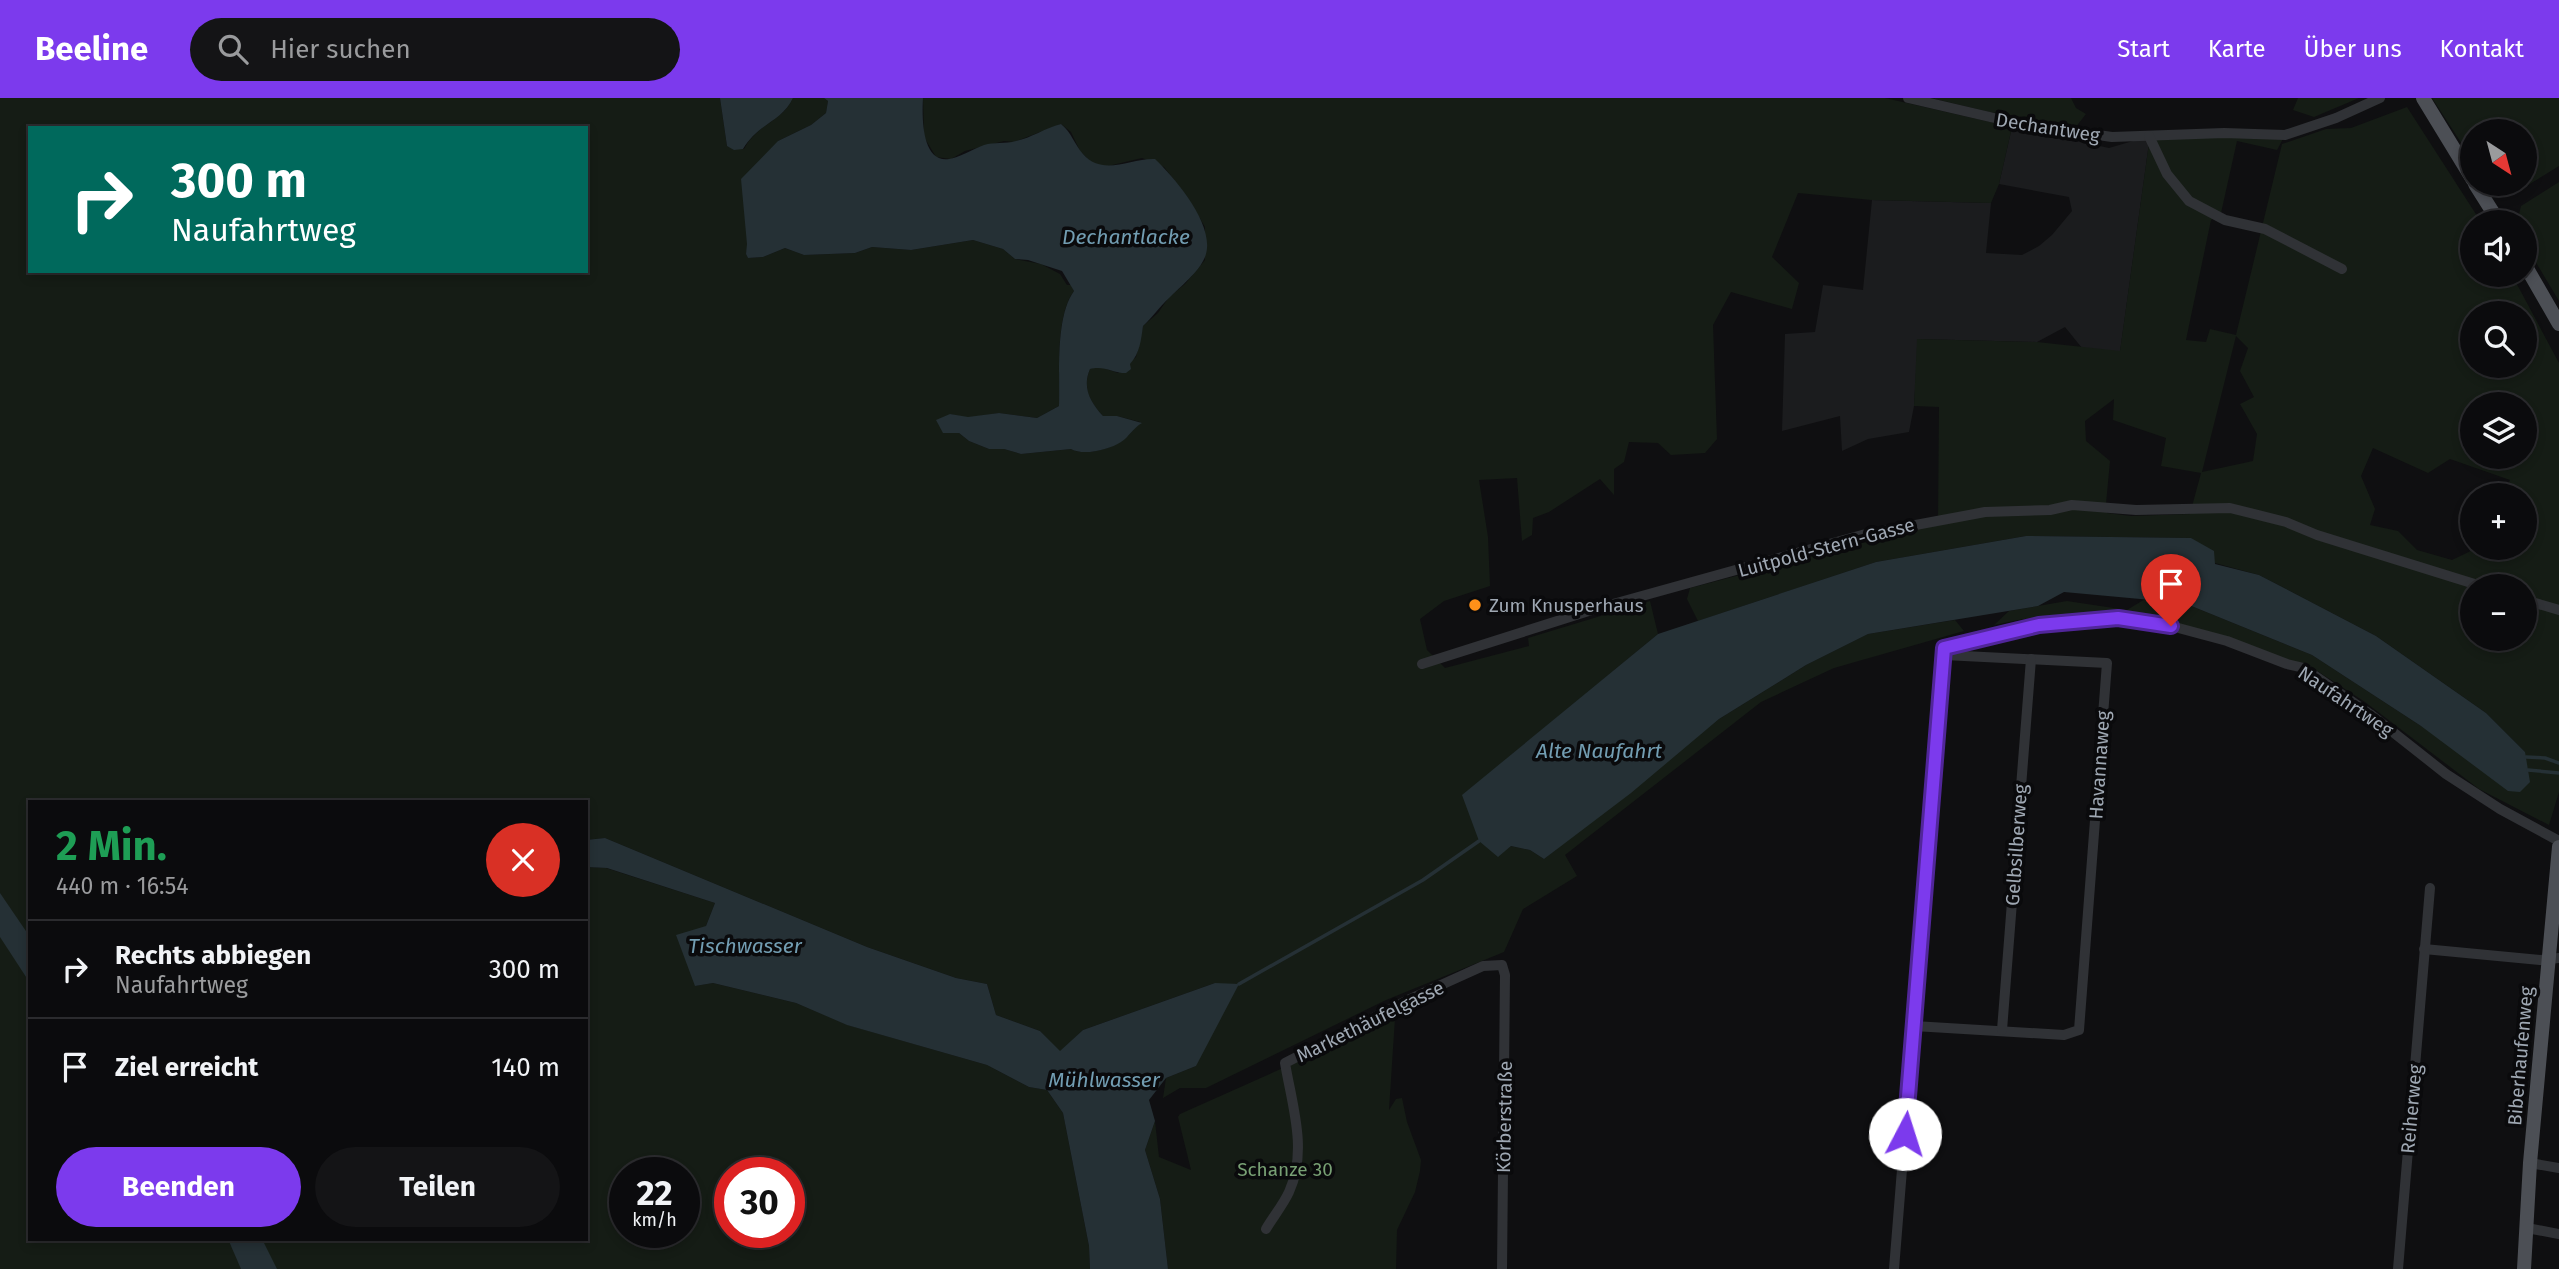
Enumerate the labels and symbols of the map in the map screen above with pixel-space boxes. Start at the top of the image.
street label: Dechantweg [1994,108,2102,147]
north arrow [2460,119,2538,196]
water label: Dechantlacke [1062,224,1190,250]
street label: Luitpold-Stern-Gasse [1735,513,1917,582]
pin [2141,554,2201,626]
place label: Zum Knusperhaus [1489,594,1644,617]
marker: Zum Knusperhaus [1467,597,1483,613]
street label: Naufahrtweg [2294,661,2398,742]
street label: Havannaweg [2084,710,2115,820]
water label: Alte Naufahrt [1535,738,1662,764]
street label: Gelbsilberweg [2001,783,2032,907]
water label: Tischwasser [688,933,803,959]
street label: Markethäufelgasse [1293,976,1448,1067]
street label: Biberhaufenweg [2503,985,2538,1127]
street label: Körberstraße [1492,1061,1517,1173]
street label: Reiherweg [2396,1063,2427,1155]
water label: Mühlwasser [1048,1067,1161,1093]
position arrow [1868,1097,1942,1171]
speed limit sign: 30 [714,1157,805,1248]
park label: Schanze 30 [1237,1158,1333,1181]

